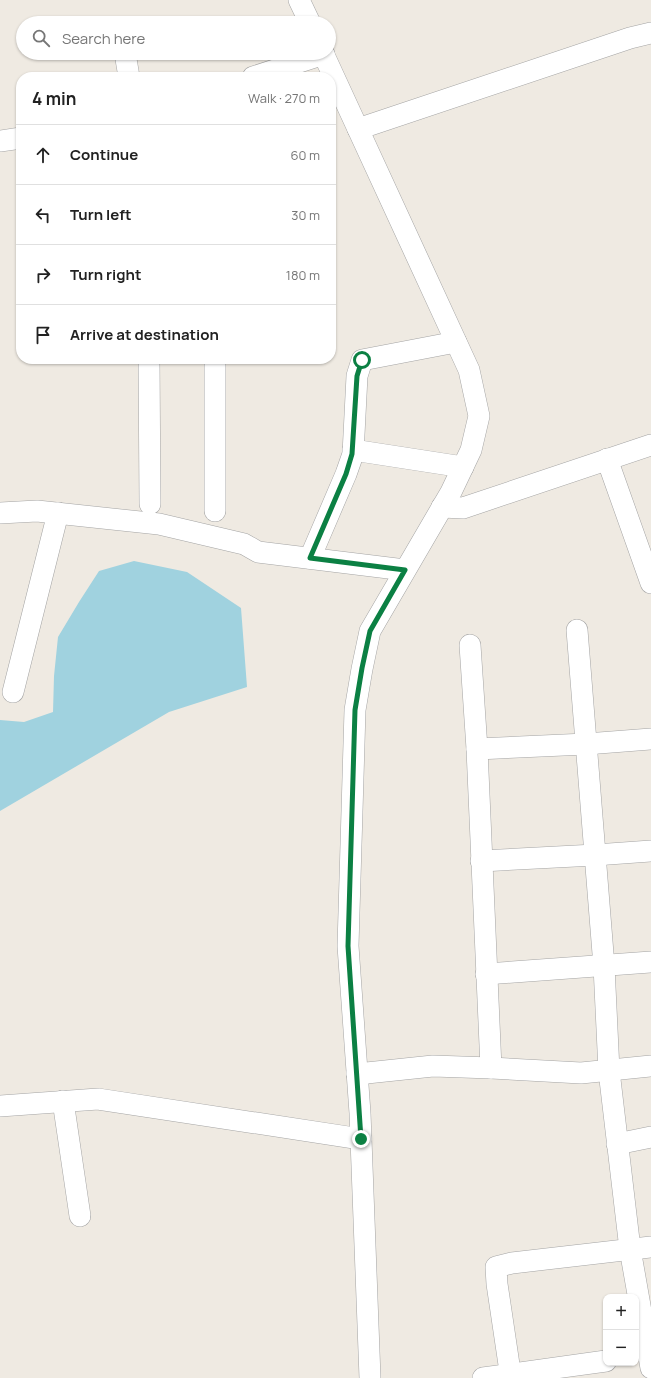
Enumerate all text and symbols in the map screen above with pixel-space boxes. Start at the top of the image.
search box [16,16,336,60]
icon: search [30,27,52,49]
text: Search here [62,28,145,49]
text: 4 min [32,87,76,110]
text: Walk · 270 m [248,89,320,107]
icon: ahead [32,144,54,166]
text: Continue [70,144,138,165]
text: 60 m [290,146,320,164]
icon: left [32,204,54,226]
text: Turn left [70,204,132,225]
text: 30 m [291,206,320,224]
icon: right [32,264,54,286]
text: Turn right [70,264,141,285]
text: 180 m [286,266,320,284]
icon: arrive [32,324,54,346]
text: Arrive at destination [70,324,219,345]
route start [353,351,371,369]
route end [352,1130,370,1148]
map controls [603,1294,639,1366]
button: + [603,1294,639,1330]
button: − [603,1330,639,1366]

